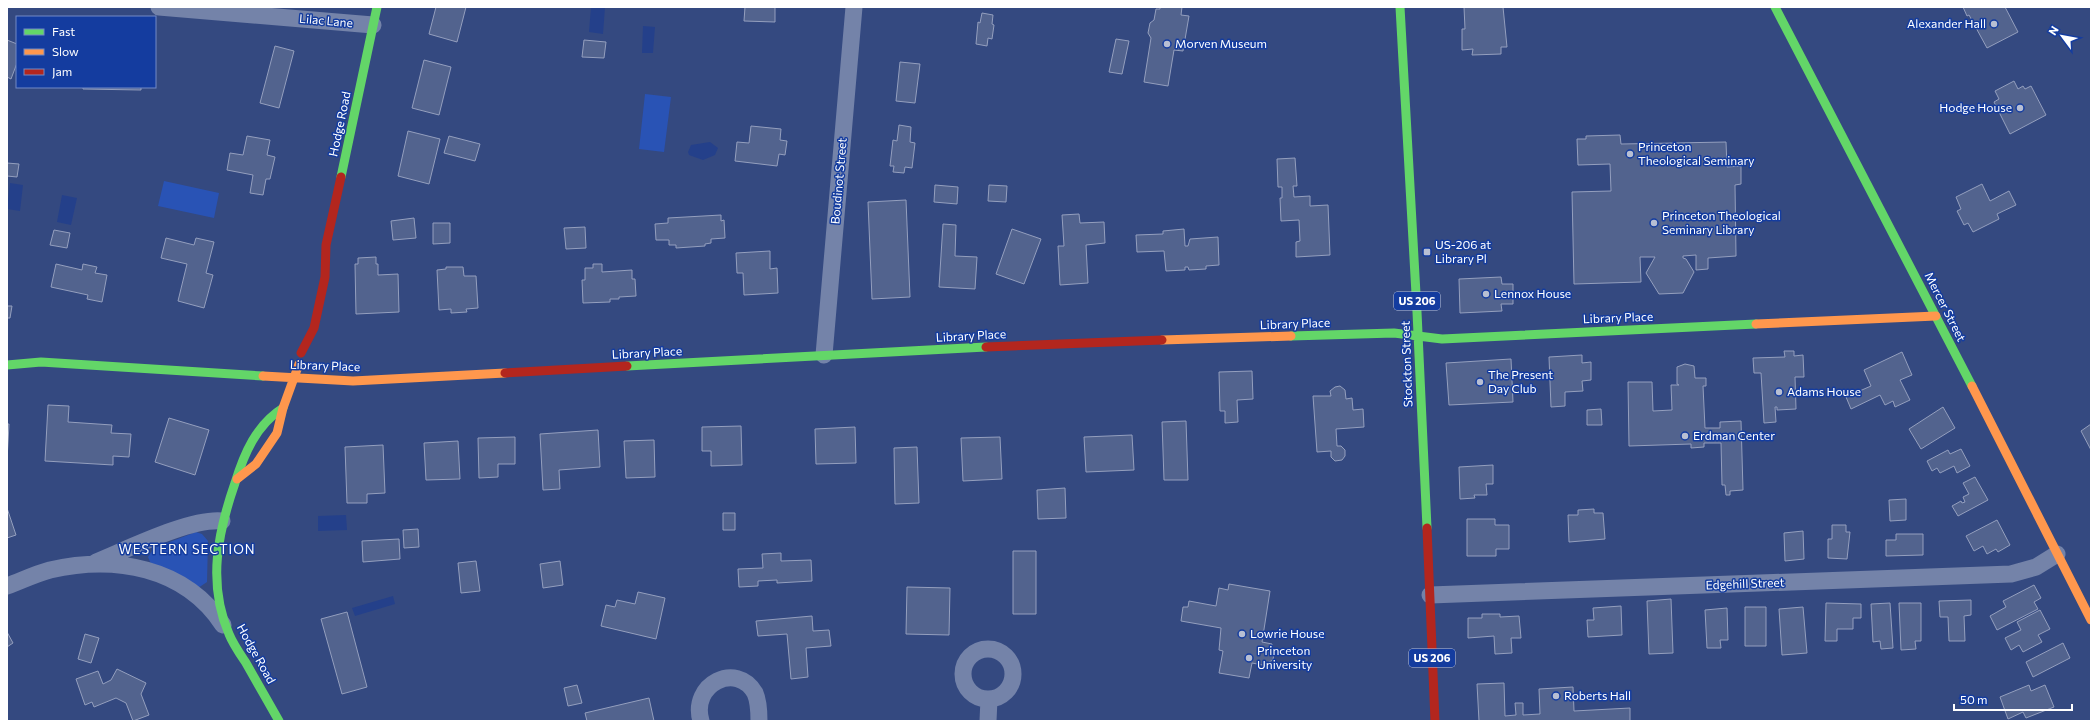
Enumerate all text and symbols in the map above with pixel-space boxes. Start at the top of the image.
street label: Lilac Lane [299,11,354,29]
legend [16,16,156,88]
place label: Alexander Hall [1907,16,1986,30]
north arrow [2042,16,2082,56]
marker: Alexander Hall [1989,19,1999,29]
text: N [2045,23,2061,37]
text: Fast [52,24,75,38]
place label: Morven Museum [1175,36,1267,50]
marker: Morven Museum [1162,39,1172,49]
text: Slow [52,44,79,58]
text: Jam [52,64,72,79]
street label: Hodge Road [325,90,353,158]
place label: Hodge House [1939,100,2012,114]
marker: Hodge House [2015,103,2025,113]
street label: Boudinot Street [827,137,849,225]
place label: Princeton Theological Seminary [1638,139,1755,167]
marker: Princeton Theological Seminary [1625,149,1635,159]
place label: Princeton Theological Seminary Library [1662,208,1781,236]
marker: Princeton Theological Seminary Library [1649,218,1659,228]
place label: US-206 at Library Pl [1435,237,1491,265]
marker: US-206 at Library Pl [1422,247,1432,257]
street label: Mercer Street [1922,270,1969,343]
place label: Lennox House [1494,286,1571,300]
marker: Lennox House [1481,289,1491,299]
road number: US 206 [1394,292,1440,310]
street label: Library Place [1583,309,1653,325]
street label: Library Place [1260,315,1330,331]
street label: Stockton Street [1397,321,1415,407]
street label: Library Place [935,326,1006,344]
street label: Library Place [611,343,682,361]
street label: Library Place [290,357,360,373]
place label: The Present Day Club [1488,367,1553,395]
marker: The Present Day Club [1475,377,1485,387]
place label: Adams House [1787,384,1861,398]
marker: Adams House [1774,387,1784,397]
place label: Erdman Center [1693,428,1775,442]
marker: Erdman Center [1680,431,1690,441]
district label: WESTERN SECTION [118,541,256,557]
street label: Edgehill Street [1705,575,1785,591]
street label: Hodge Road [235,621,279,686]
place label: Lowrie House [1250,626,1325,640]
marker: Lowrie House [1237,629,1247,639]
place label: Princeton University [1257,643,1312,671]
road number: US 206 [1409,649,1455,667]
marker: Princeton University [1244,653,1254,663]
scale bar [1954,686,2072,712]
place label: Roberts Hall [1564,688,1631,702]
marker: Roberts Hall [1551,691,1561,701]
text: 50 m [1960,692,1988,706]

